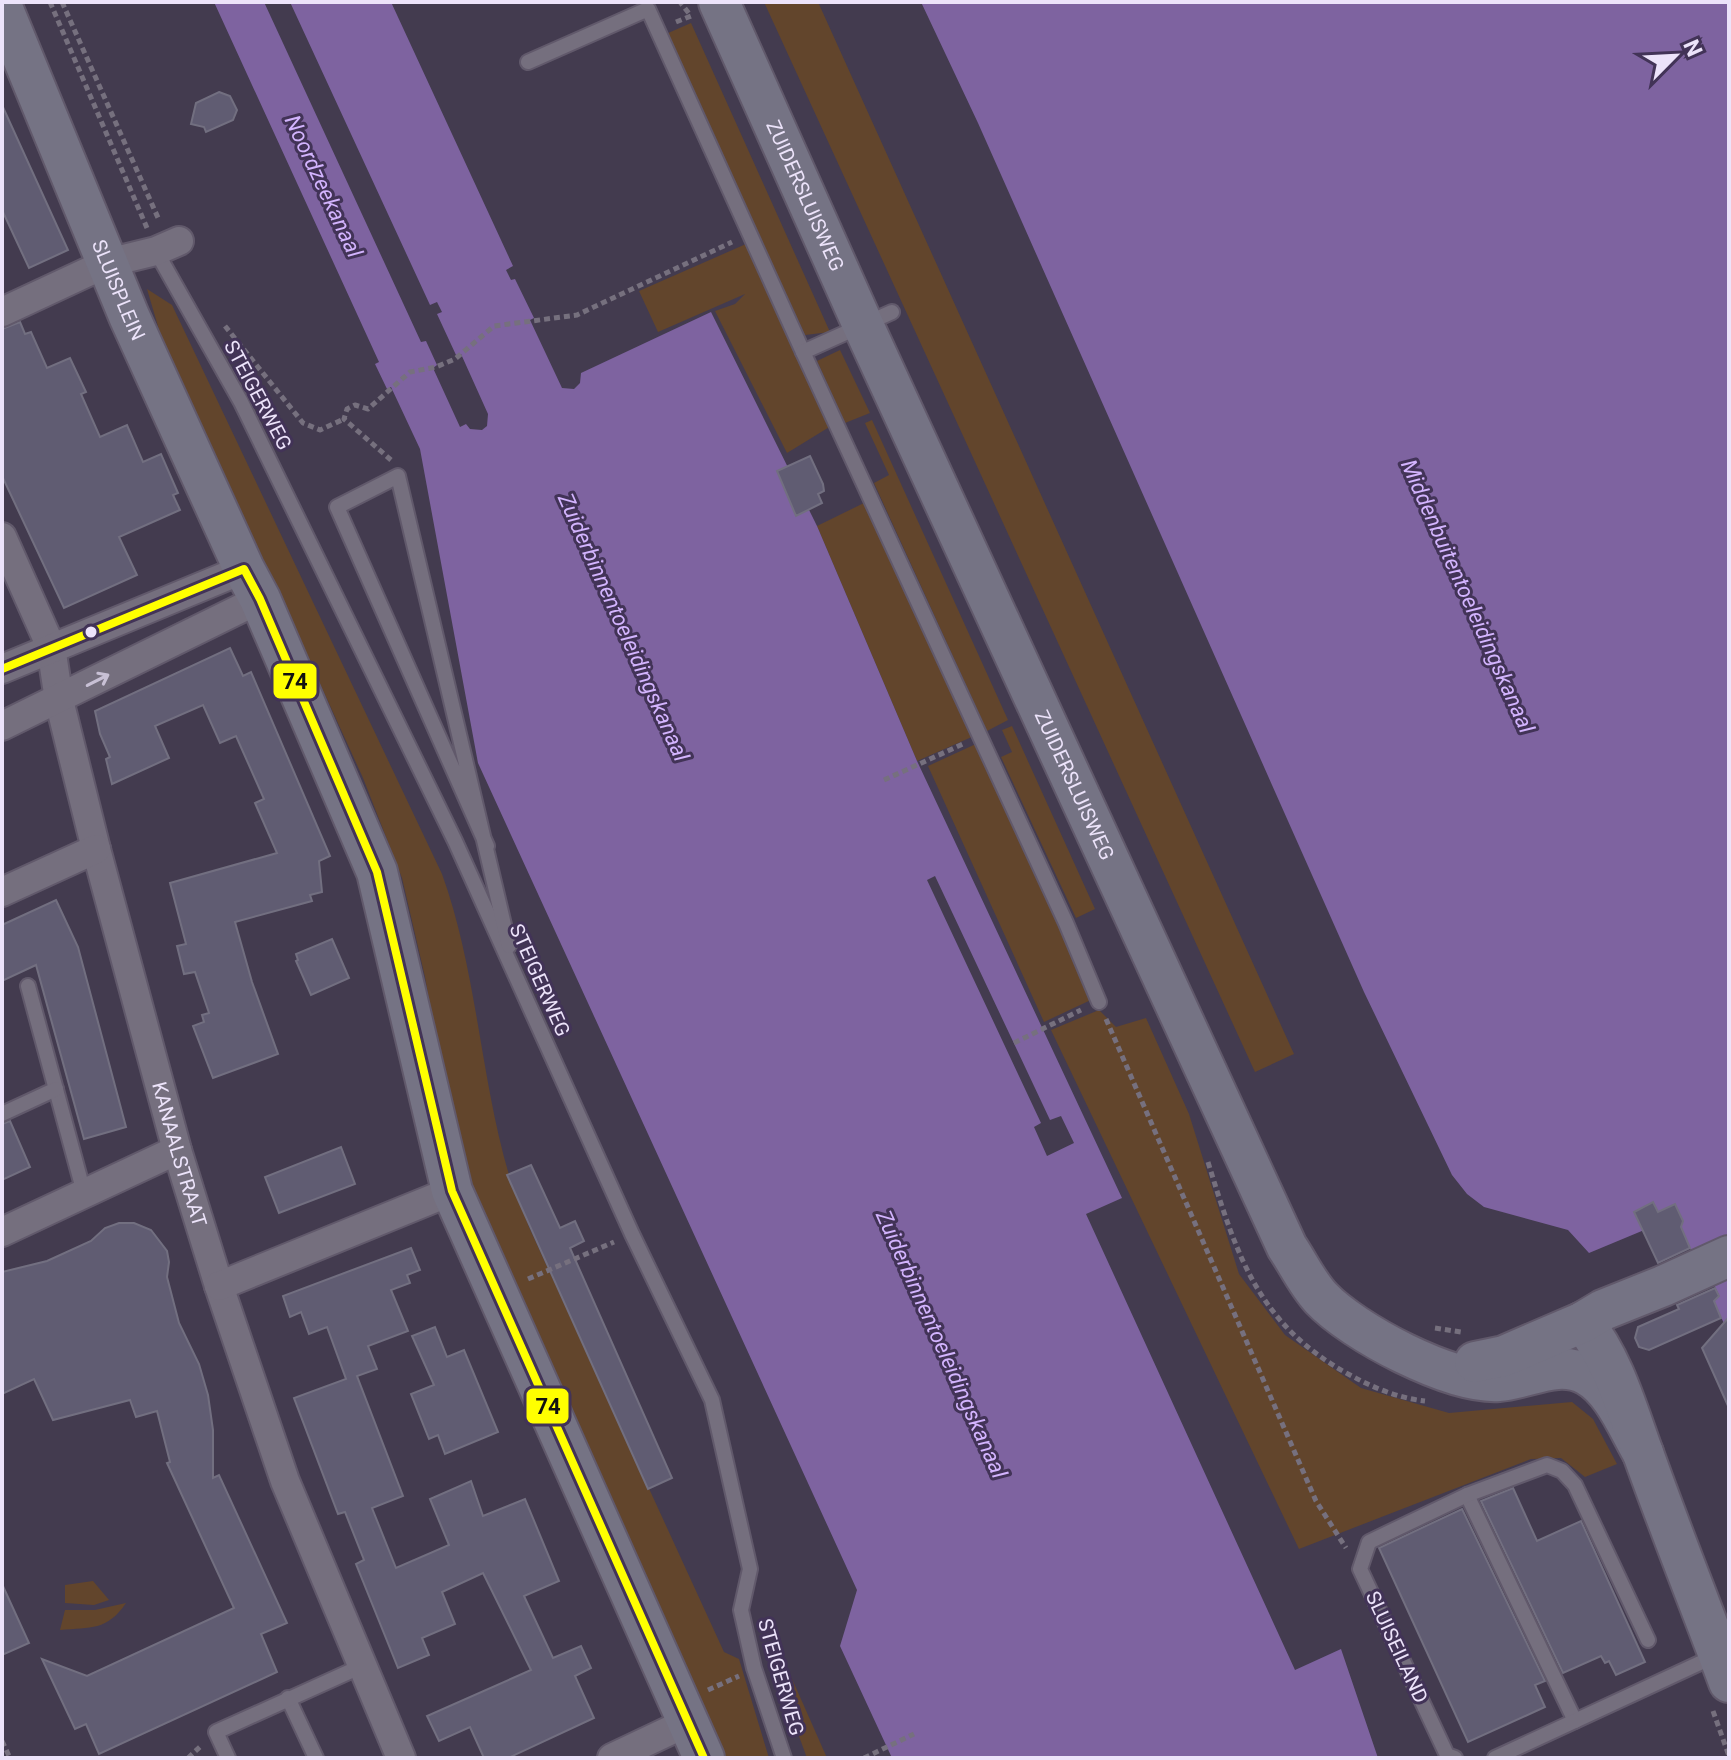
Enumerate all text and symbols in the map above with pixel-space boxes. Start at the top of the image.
north arrow [1635,16,1715,96]
text: N [1678,36,1707,60]
water label: Noordzeekanaal [280,111,368,262]
street label: ZUIDERSLUISWEG [761,117,849,275]
street label: SLUISPLEIN [87,236,150,344]
street label: STEIGERWEG [219,336,297,454]
water label: Middenbuitentoeleidingskanaal [1396,456,1540,737]
water label: Zuiderbinnentoeleidingskanaal [553,489,694,766]
unlabelled marker [83,624,99,640]
line badge: 74 [272,662,318,700]
text: 74 [282,669,308,694]
one-way arrow [85,672,109,688]
street label: ZUIDERSLUISWEG [1030,706,1119,864]
street label: STEIGERWEG [504,920,576,1040]
street label: KANAALSTRAAT [147,1079,212,1230]
water label: Zuiderbinnentoeleidingskanaal [871,1206,1012,1483]
line badge: 74 [525,1387,570,1425]
text: 74 [535,1394,561,1419]
street label: SLUISEILAND [1361,1587,1433,1707]
street label: STEIGERWEG [753,1616,809,1738]

